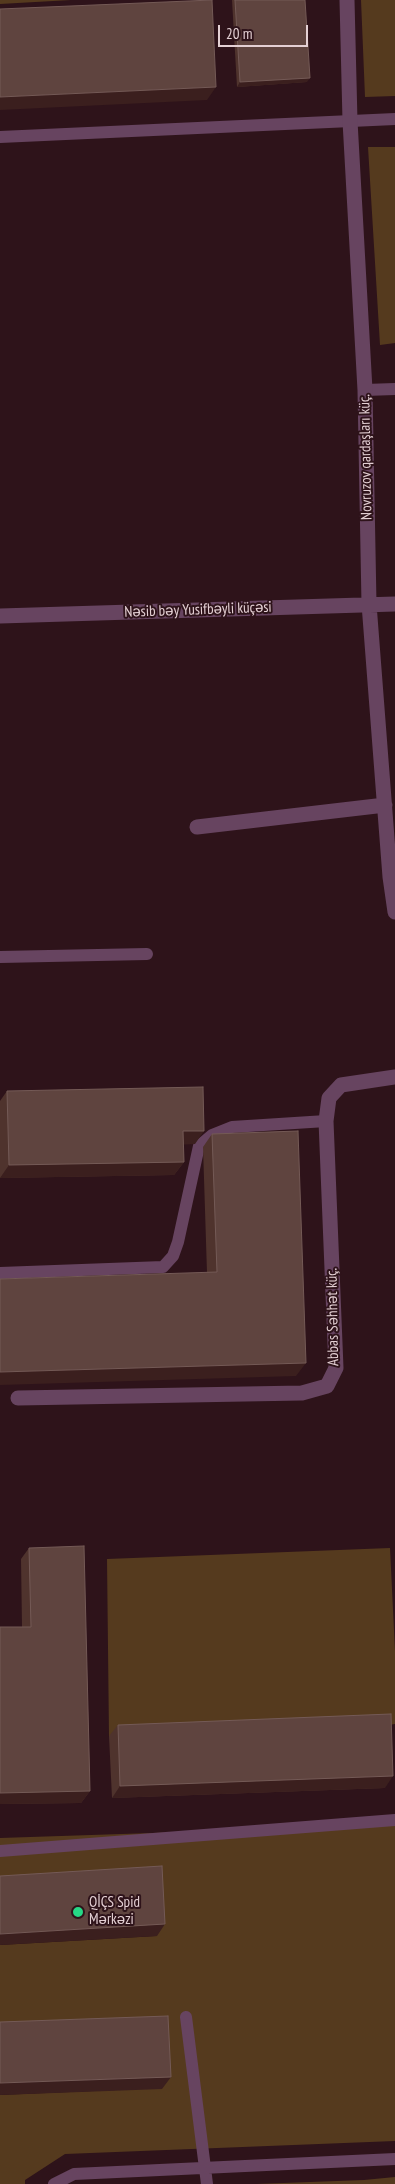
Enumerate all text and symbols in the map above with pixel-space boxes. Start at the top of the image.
scale bar [220,15,310,47]
text: 20 m [226,24,252,43]
street label: Novruzov qardaşları küç. [356,394,376,520]
street label: Nəsib bəy Yusifbəyli küçəsi [124,598,272,622]
street label: Abbas Səhhət küç. [323,1268,343,1366]
place label: QİÇS Spid Mərkəzi [89,1894,140,1929]
marker: QİÇS Spid Mərkəzi [71,1905,85,1919]

